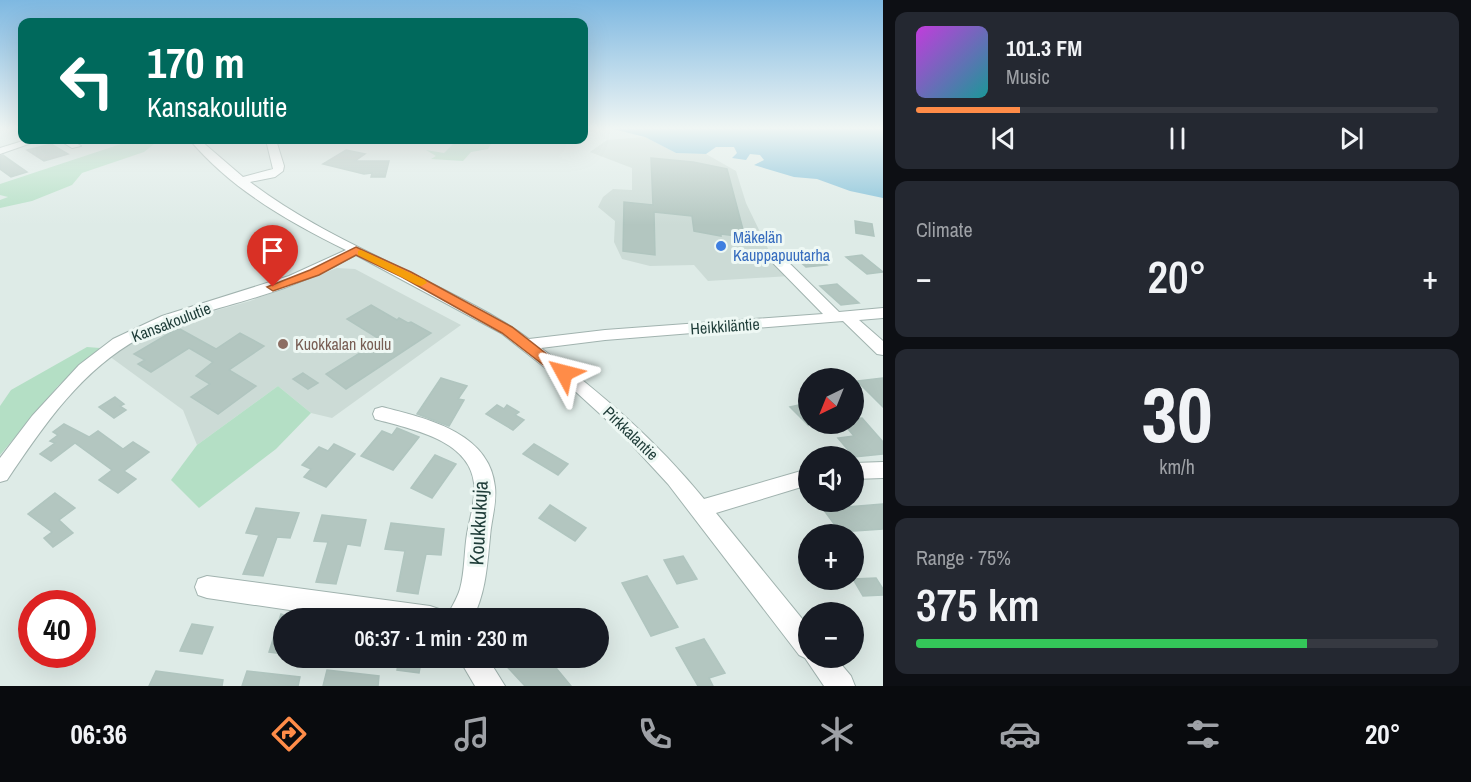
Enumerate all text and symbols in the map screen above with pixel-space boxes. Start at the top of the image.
text: 101.3 FM [1006,33,1082,63]
text: 170 m [147,35,245,91]
icon: left [48,42,126,120]
text: Music [1006,63,1050,90]
text: Kansakoulutie [147,89,287,125]
icon: previous [987,122,1020,155]
icon: pause [1161,122,1194,155]
icon: next [1335,122,1368,155]
text: Climate [916,216,973,243]
pin [247,225,298,287]
place label: Mäkelän Kauppapuutarha [733,226,831,266]
icon: arrive [256,234,289,267]
marker: Mäkelän Kauppapuutarha [714,239,728,253]
text: 20° [1147,246,1207,307]
text: − [916,255,932,299]
text: + [1422,255,1438,299]
street label: Kansakoulutie [128,297,214,347]
street label: Heikkiläntie [690,313,760,339]
place label: Kuokkalan koulu [295,333,391,355]
marker: Kuokkalan koulu [276,337,290,351]
position arrow [532,341,596,405]
text: 30 [1141,361,1213,466]
north arrow [798,368,864,434]
map controls [798,368,864,668]
street label: Pirkkalantie [598,401,664,465]
button: sound [798,446,864,512]
text: km/h [1159,453,1195,480]
street label: Koukkukuja [462,480,494,566]
button: + [798,524,864,590]
text: Range · 75% [916,544,1011,571]
text: 375 km [916,574,1040,635]
speed limit sign: 40 [18,590,96,668]
button: − [798,602,864,668]
text: 06:37 · 1 min · 230 m [354,623,528,653]
icon: directions [268,713,310,755]
icon: music [451,713,493,755]
icon: phone [634,713,676,755]
icon: climate [816,713,858,755]
icon: car [999,713,1041,755]
icon: filters [1182,713,1224,755]
text: 06:36 [70,716,127,752]
text: 20° [1365,716,1401,752]

